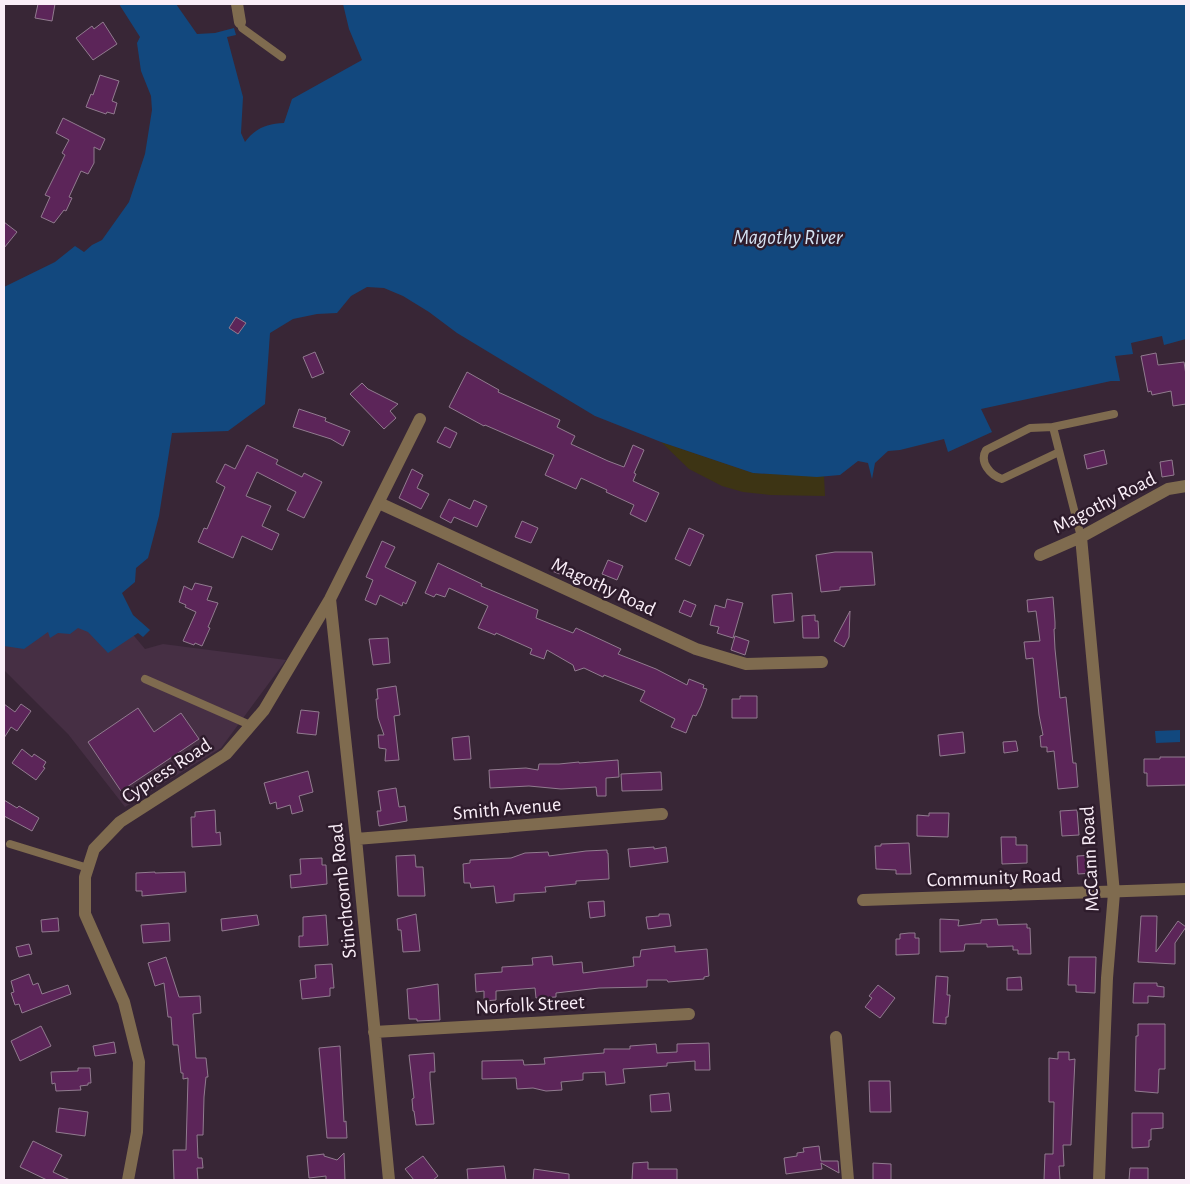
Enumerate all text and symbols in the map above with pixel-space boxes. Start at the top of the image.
water label: Magothy River [733,227,844,248]
street label: Magothy Road [1050,468,1159,537]
street label: Magothy Road [548,554,659,620]
street label: Cypress Road [118,735,215,807]
street label: Smith Avenue [452,794,562,824]
street label: McCann Road [1077,805,1103,912]
street label: Stinchcomb Road [326,822,360,959]
street label: Community Road [926,866,1062,890]
street label: Norfolk Street [475,992,586,1018]

